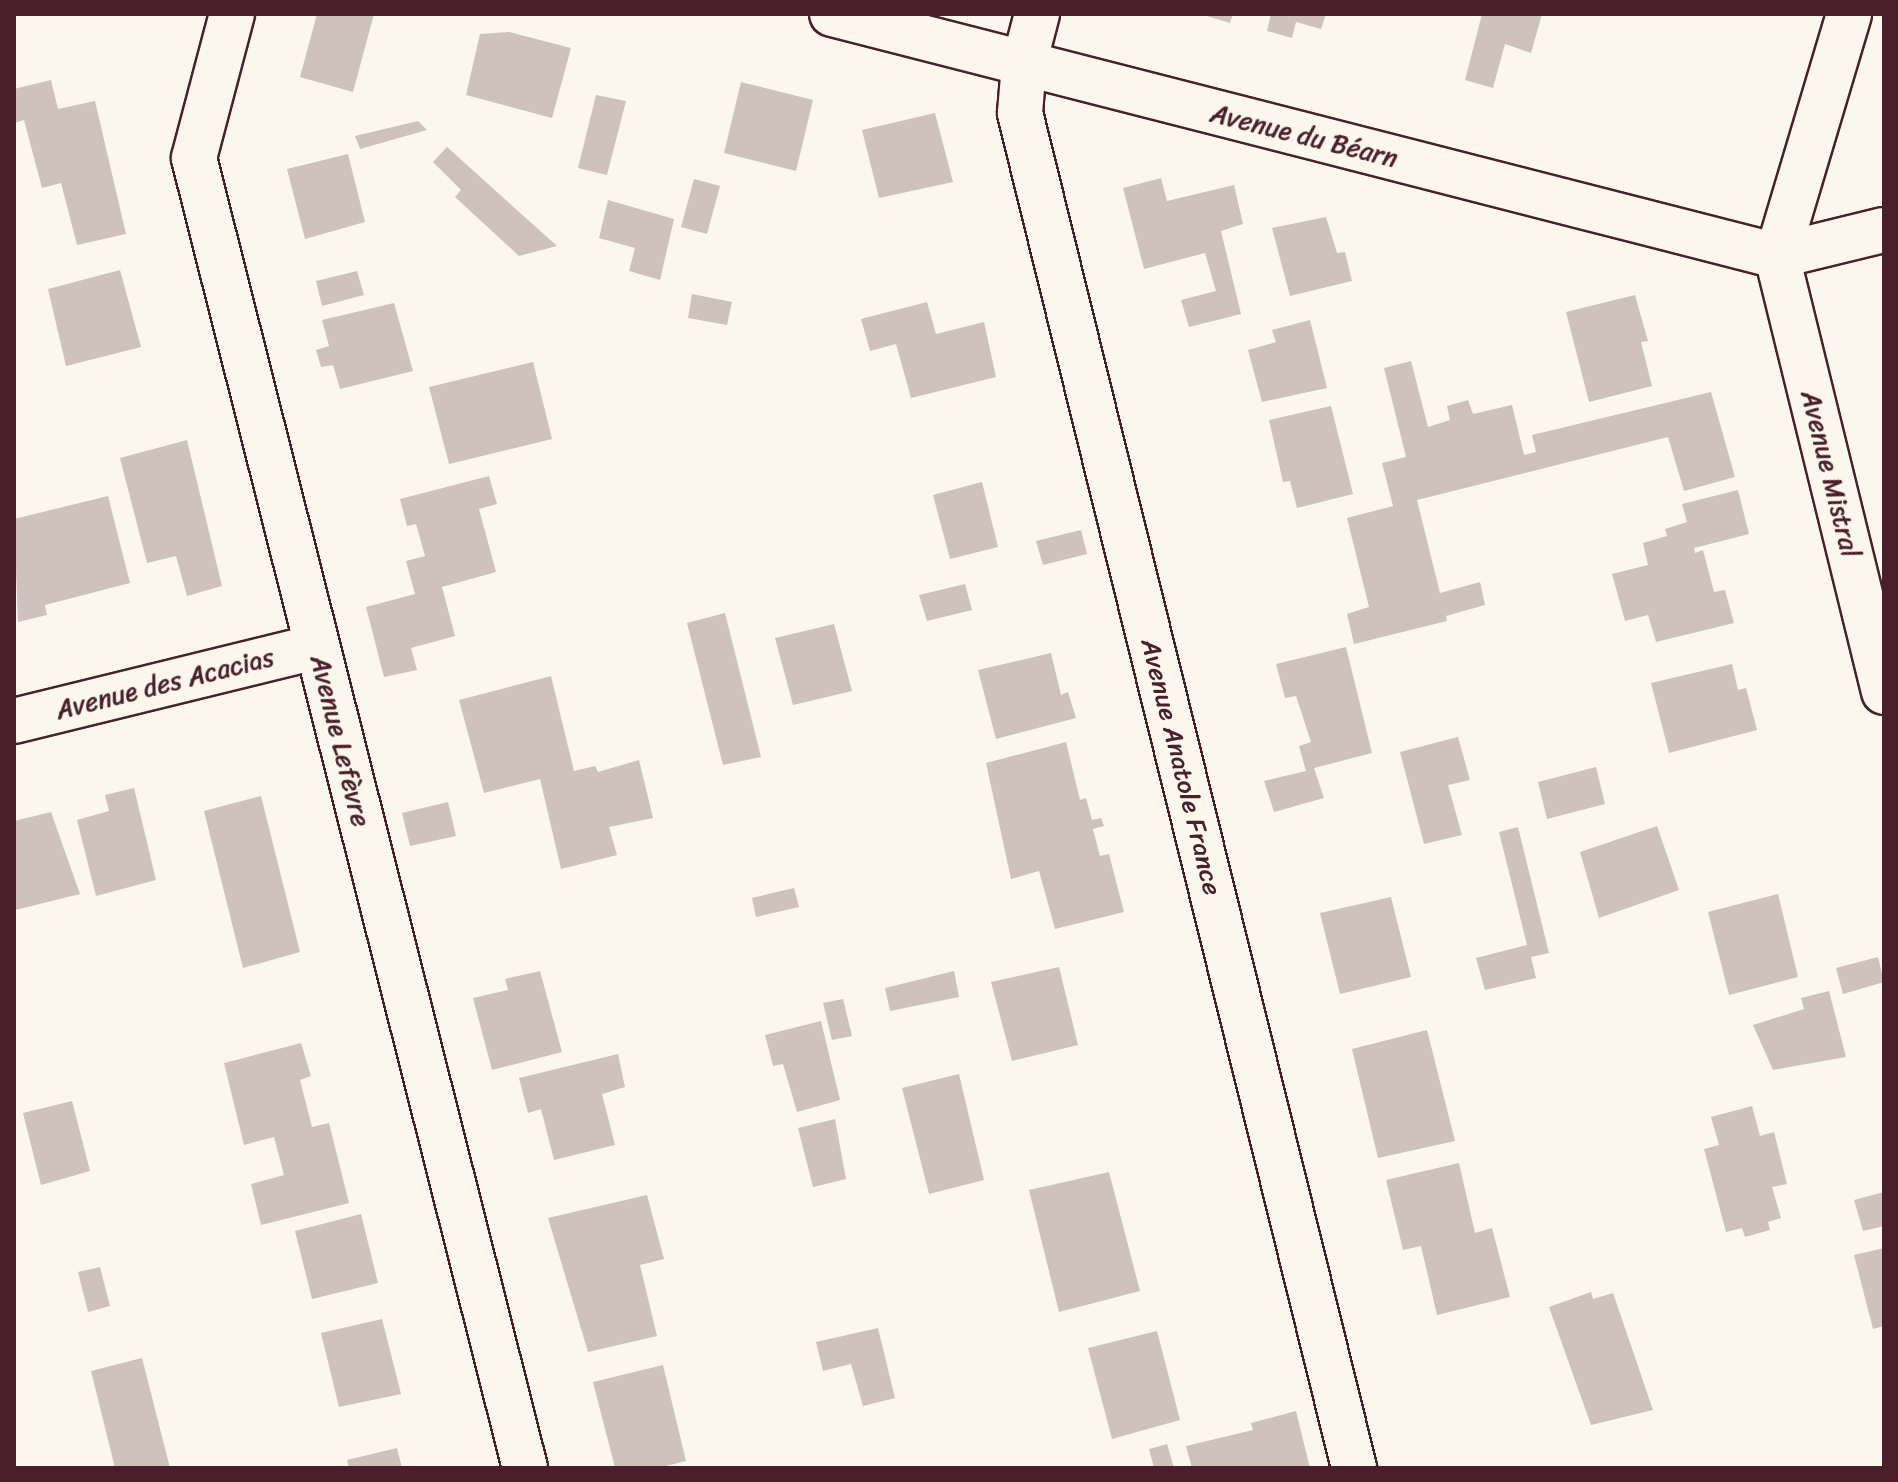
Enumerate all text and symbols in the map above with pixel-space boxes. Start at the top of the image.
street label: Avenue du Béarn [1207,98,1401,174]
street label: Avenue Mistral [1794,386,1866,562]
street label: Avenue Anatole France [1134,635,1228,899]
street label: Avenue des Acacias [53,642,277,726]
street label: Avenue Lefèvre [304,652,376,830]

